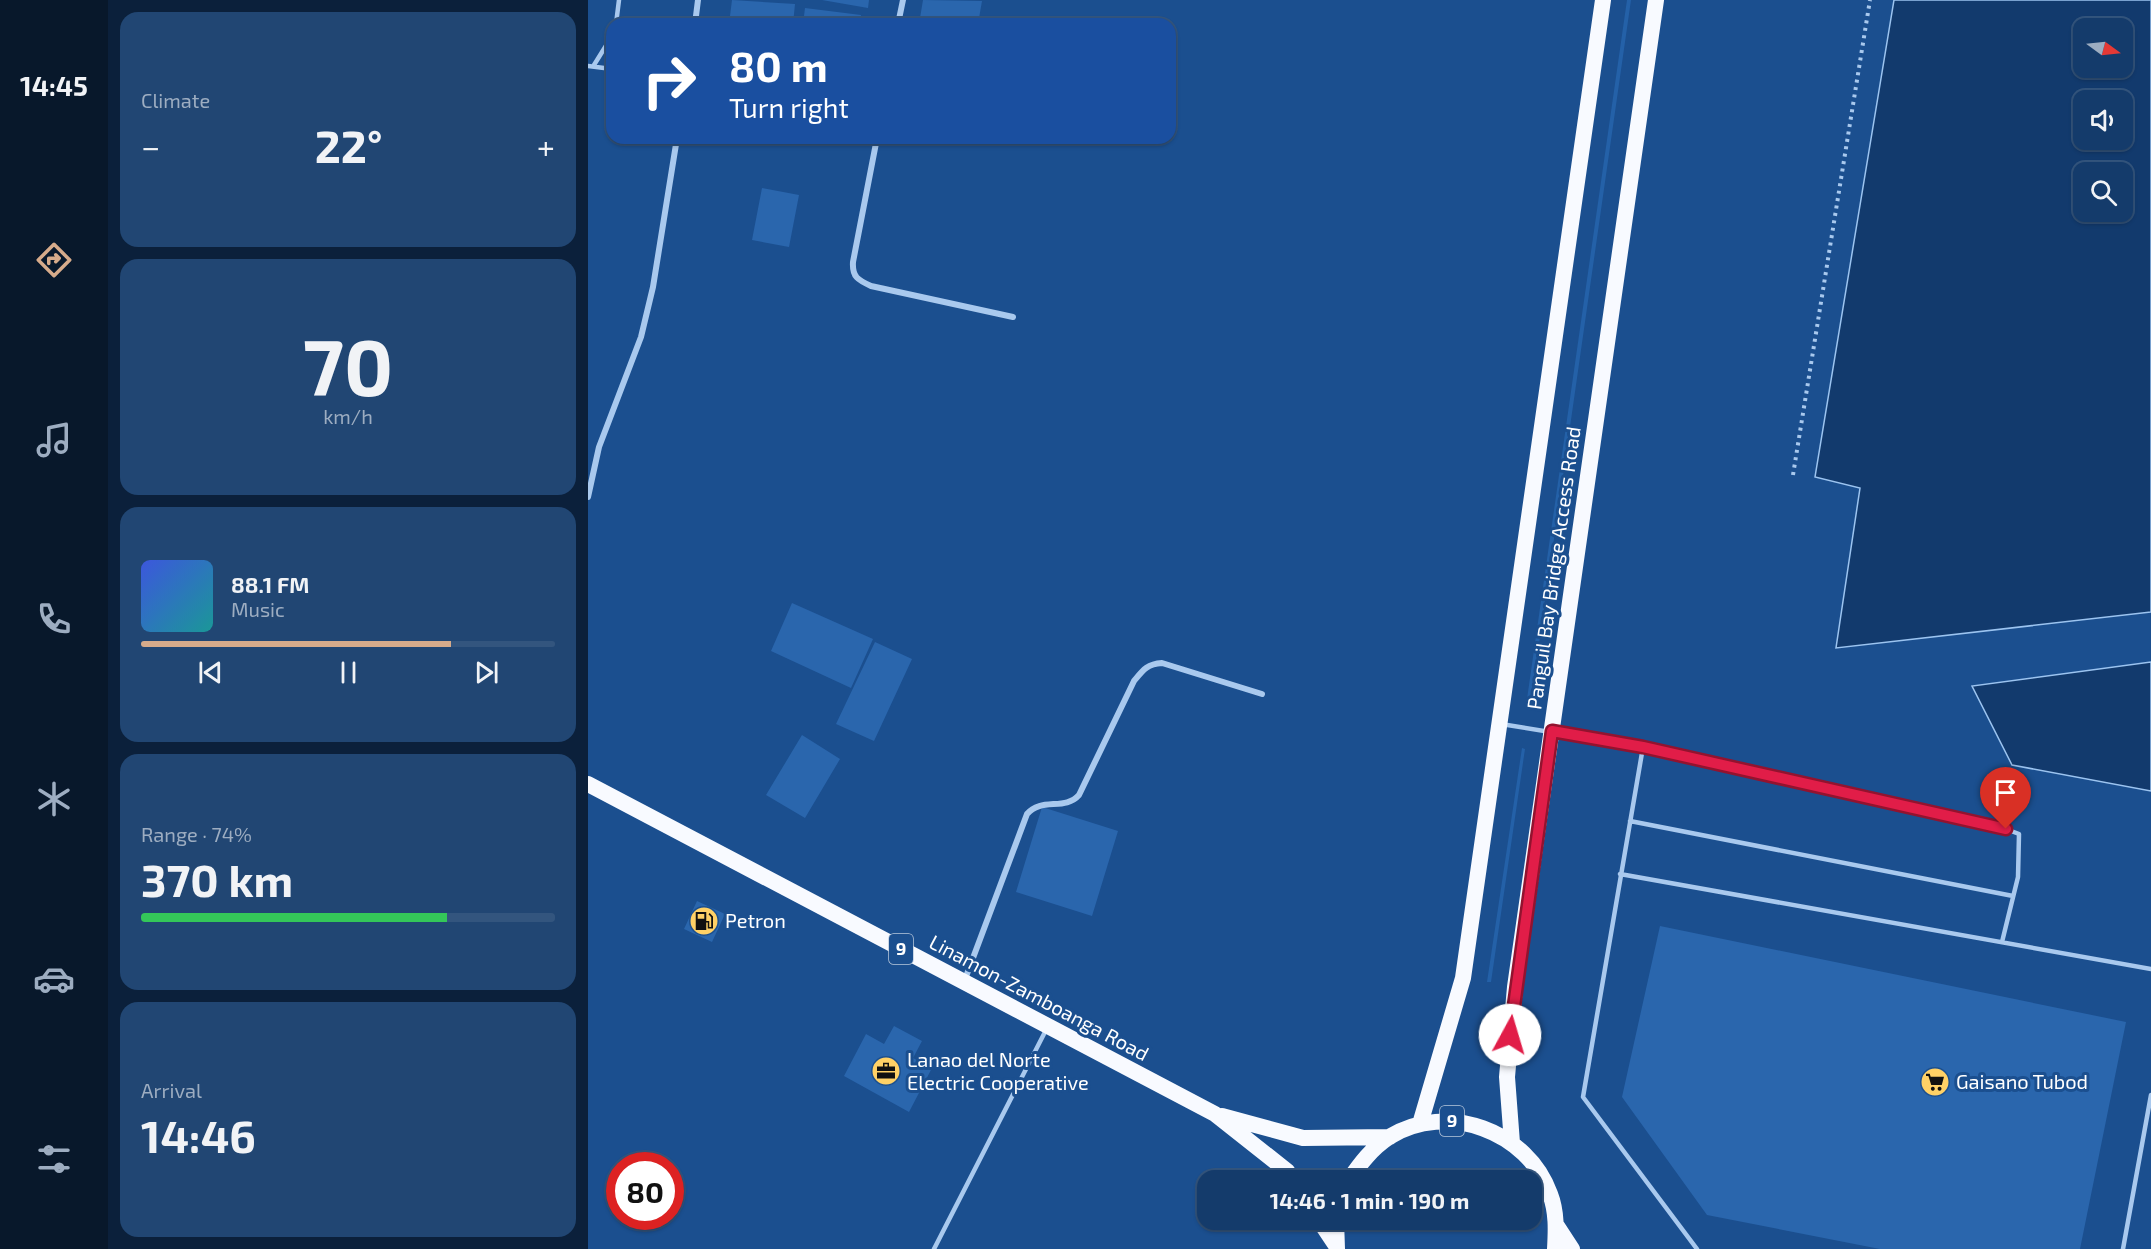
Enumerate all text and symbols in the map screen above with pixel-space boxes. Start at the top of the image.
north arrow [2073,18,2133,78]
map controls [2073,18,2133,222]
text: 80 m [729,40,828,90]
icon: right [630,42,708,120]
text: 14:45 [20,69,88,101]
text: Climate [141,88,210,112]
button: sound [2073,90,2133,150]
text: Turn right [729,91,849,123]
text: 22° [315,118,382,172]
text: − [141,126,160,166]
text: + [537,126,555,166]
button: search [2073,162,2133,222]
icon: directions [33,239,75,281]
text: 70 [303,318,393,412]
text: km/h [323,404,373,428]
icon: music [33,419,75,461]
street label: Panguil Bay Bridge Access Road [1521,425,1585,711]
text: 88.1 FM [231,571,309,597]
text: Music [231,597,285,621]
icon: phone [33,598,75,640]
icon: previous [194,656,227,689]
icon: pause [332,656,365,689]
icon: next [470,656,503,689]
pin [1980,767,2031,829]
icon: arrive [1989,776,2022,809]
icon: climate [33,778,75,820]
text: Range · 74% [141,822,252,846]
text: 370 km [141,852,293,906]
fuel station icon: Petron [688,905,720,937]
place label: Petron [725,908,786,932]
street label: Linamon-Zamboanga Road [926,929,1153,1065]
road number: 9 [889,934,913,964]
icon: car [33,958,75,1000]
position arrow [1478,1003,1542,1067]
place label: Lanao del Norte Electric Cooperative [907,1047,1089,1094]
office icon: Lanao del Norte Electric Cooperative [870,1055,902,1087]
supermarket icon: Gaisano Tubod [1919,1066,1951,1098]
place label: Gaisano Tubod [1956,1069,2088,1093]
text: Arrival [141,1078,202,1102]
road number: 9 [1440,1106,1464,1136]
text: 14:46 [141,1108,256,1162]
icon: filters [33,1138,75,1180]
speed limit sign: 80 [606,1152,684,1230]
text: 14:46 · 1 min · 190 m [1270,1187,1469,1213]

